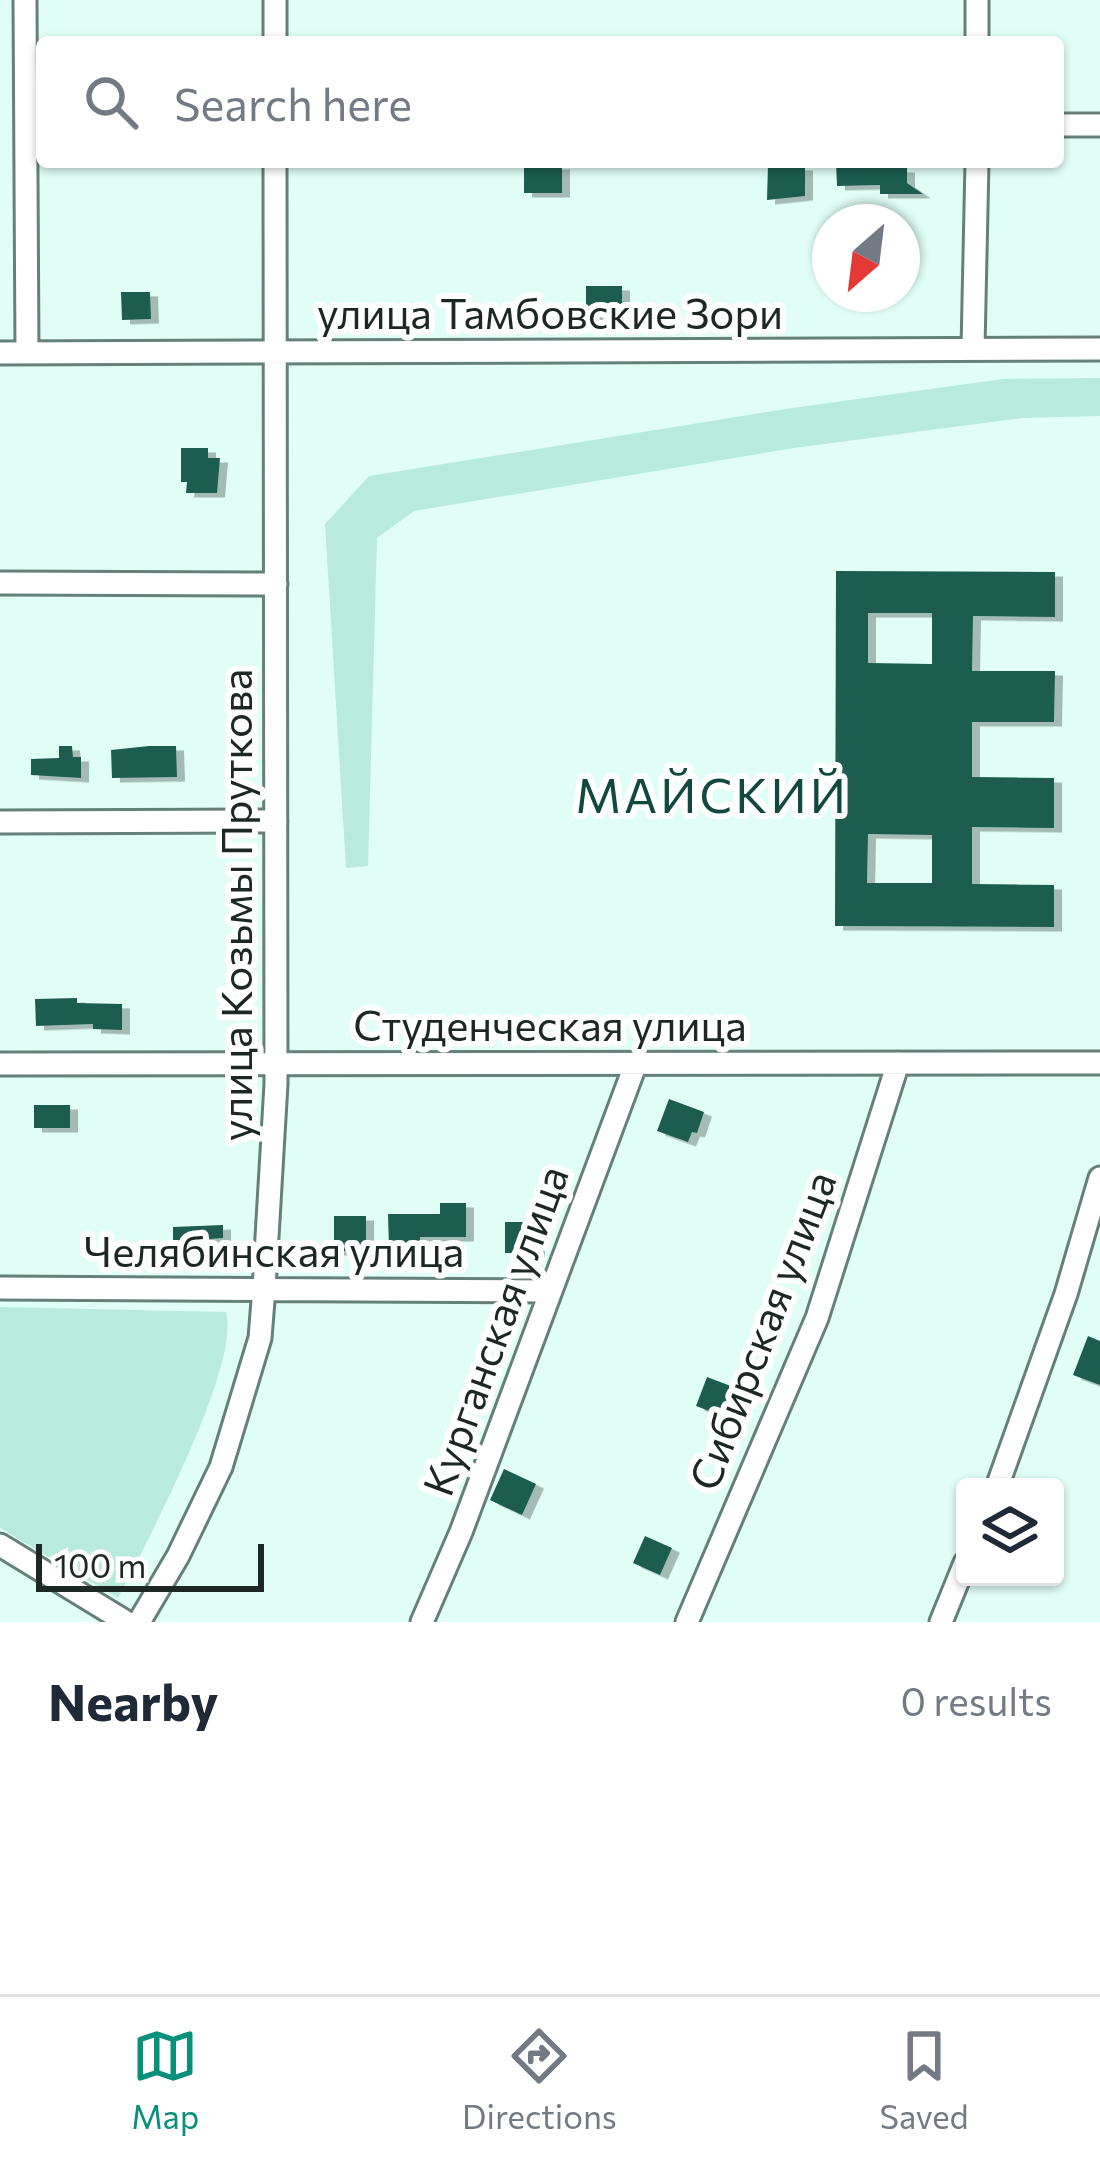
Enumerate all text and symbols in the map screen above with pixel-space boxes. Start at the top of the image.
search box [36,36,1064,168]
icon: search [78,69,144,135]
text: Search here [174,75,412,130]
north arrow [812,204,920,312]
street label: улица Тамбовские Зори [317,286,783,338]
street label: улица Козьмы Пруткова [209,669,261,1141]
district label: МАЙСКИЙ [575,764,849,823]
street label: Студенческая улица [353,998,747,1050]
street label: Курганская улица [410,1158,578,1502]
street label: Сибирская улица [676,1163,846,1497]
street label: Челябинская улица [84,1224,464,1276]
map controls [956,1478,1064,1586]
button: layers [956,1478,1064,1586]
scale bar [36,1538,264,1591]
text: 100 m [54,1544,146,1585]
text: Nearby [48,1669,218,1732]
text: 0 results [900,1676,1052,1724]
tab: Map [131,2023,199,2136]
tab: Directions [462,2023,617,2136]
tab: Saved [880,2023,969,2136]

